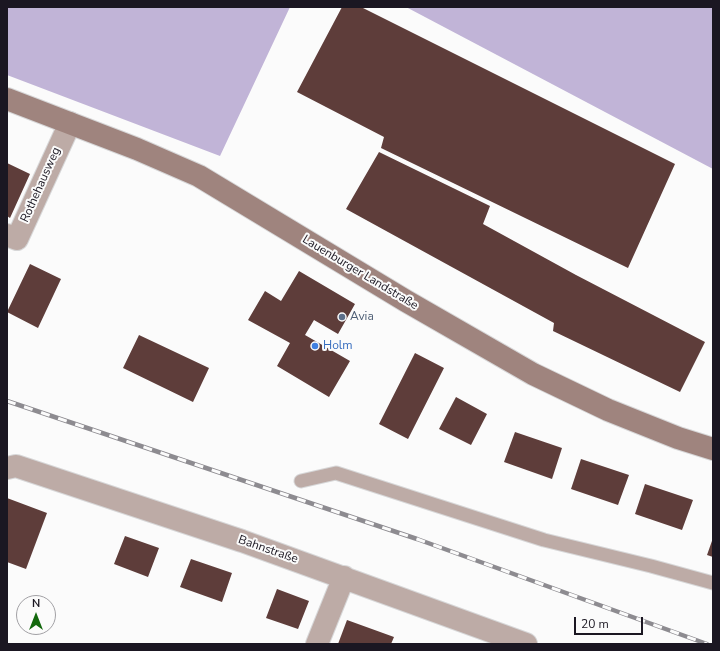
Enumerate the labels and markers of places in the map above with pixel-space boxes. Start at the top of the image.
place label: Avia [350,310,374,324]
marker: Avia [337,312,347,322]
place label: Holm [323,339,353,353]
marker: Holm [310,341,320,351]

